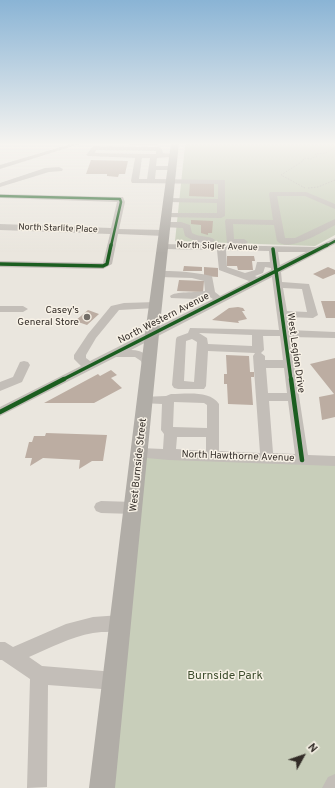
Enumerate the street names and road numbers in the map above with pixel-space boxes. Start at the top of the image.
street label: North Starlite Place [18,222,98,236]
street label: North Sigler Avenue [176,240,258,254]
street label: North Western Avenue [116,291,212,347]
street label: West Legion Drive [283,312,307,394]
street label: West Burnside Street [128,418,150,512]
street label: North Hawthorne Avenue [181,449,295,465]

